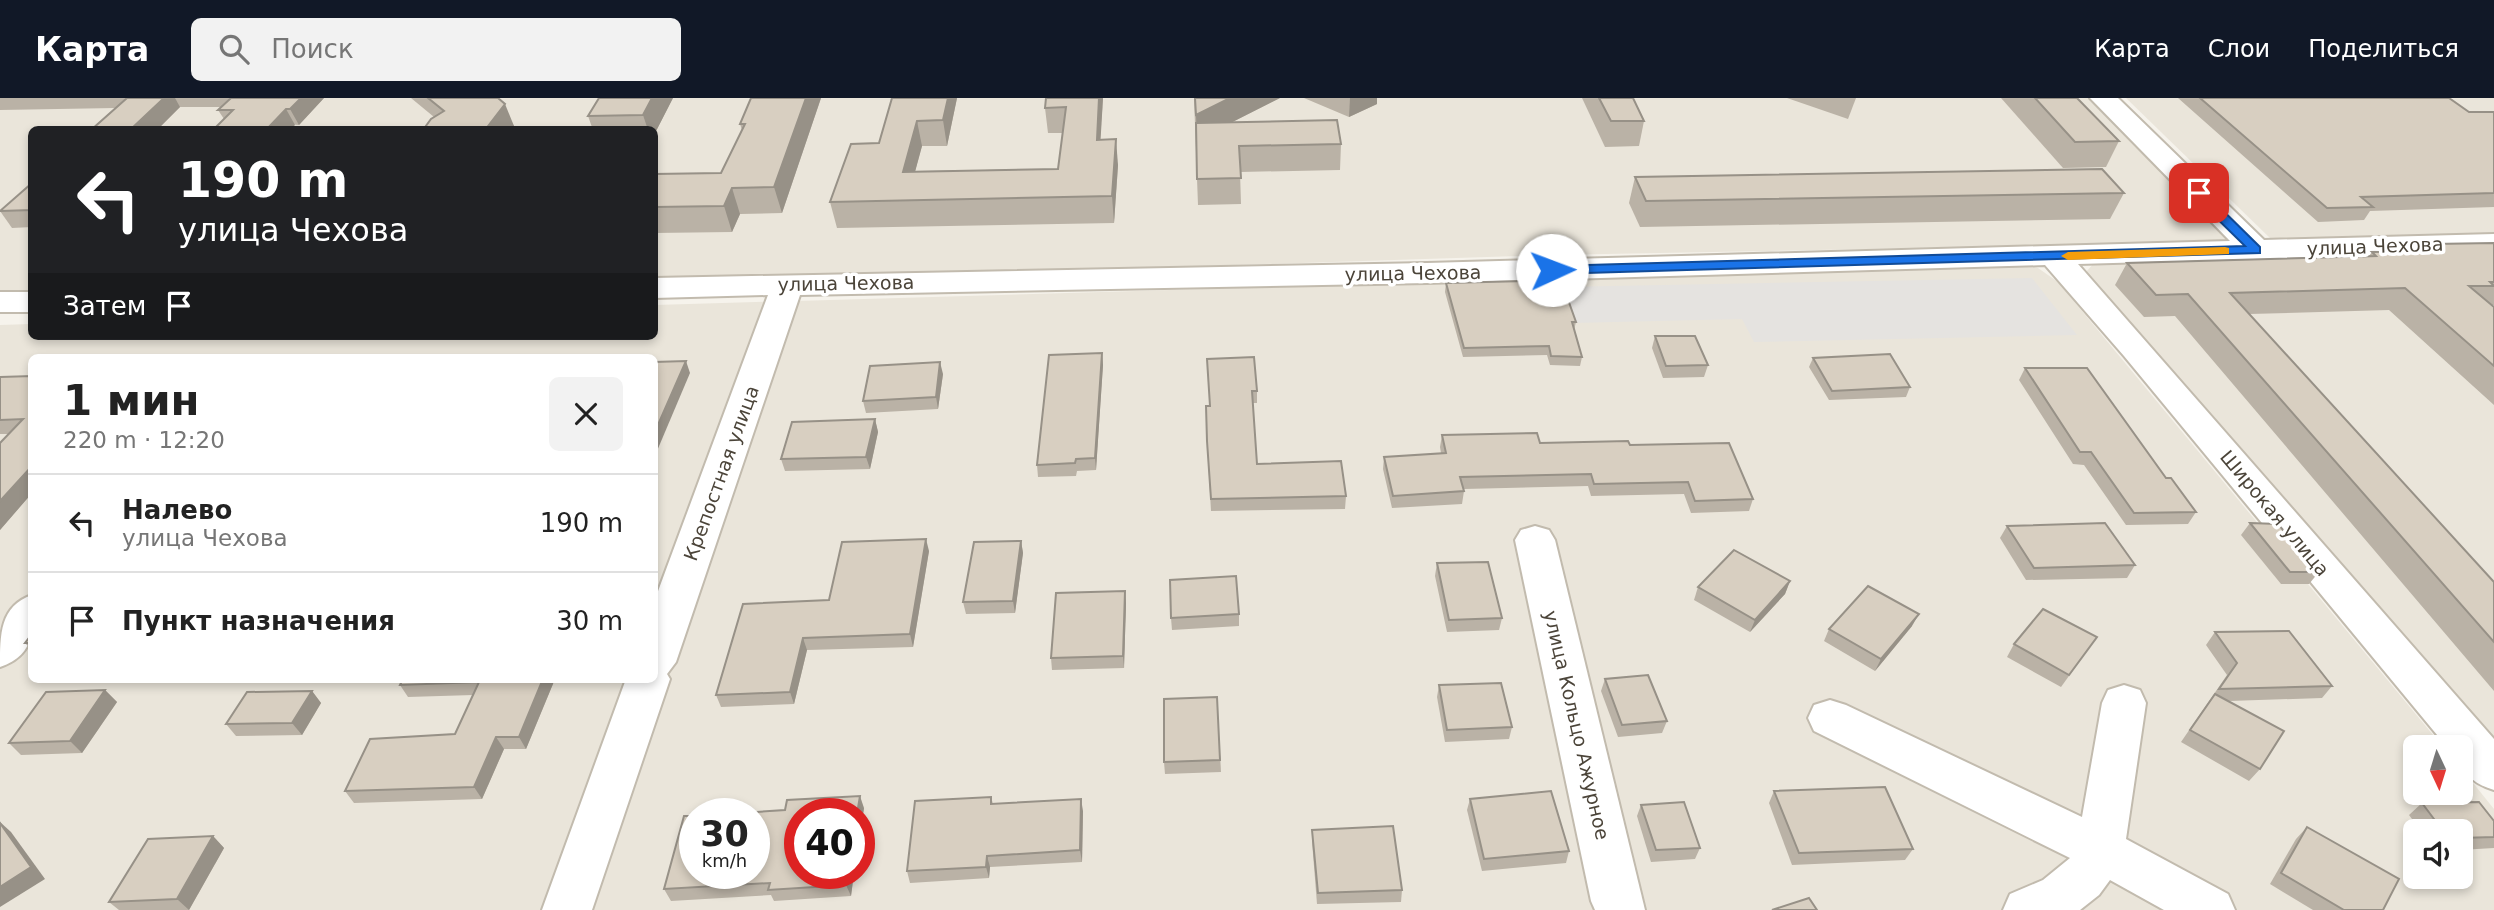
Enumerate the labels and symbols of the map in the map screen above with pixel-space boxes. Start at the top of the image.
pin [2169,163,2229,223]
position arrow [1515,233,1589,307]
street label: улица Чехова [2306,233,2444,259]
street label: улица Чехова [1344,261,1482,285]
street label: улица Чехова [777,271,915,295]
street label: Крепостная улица [679,382,763,564]
street label: Широкая улица [2216,446,2334,580]
street label: улица Кольцо Ажурное [1540,608,1614,842]
north arrow [2403,735,2473,805]
speed limit sign: 40 [784,798,875,889]

